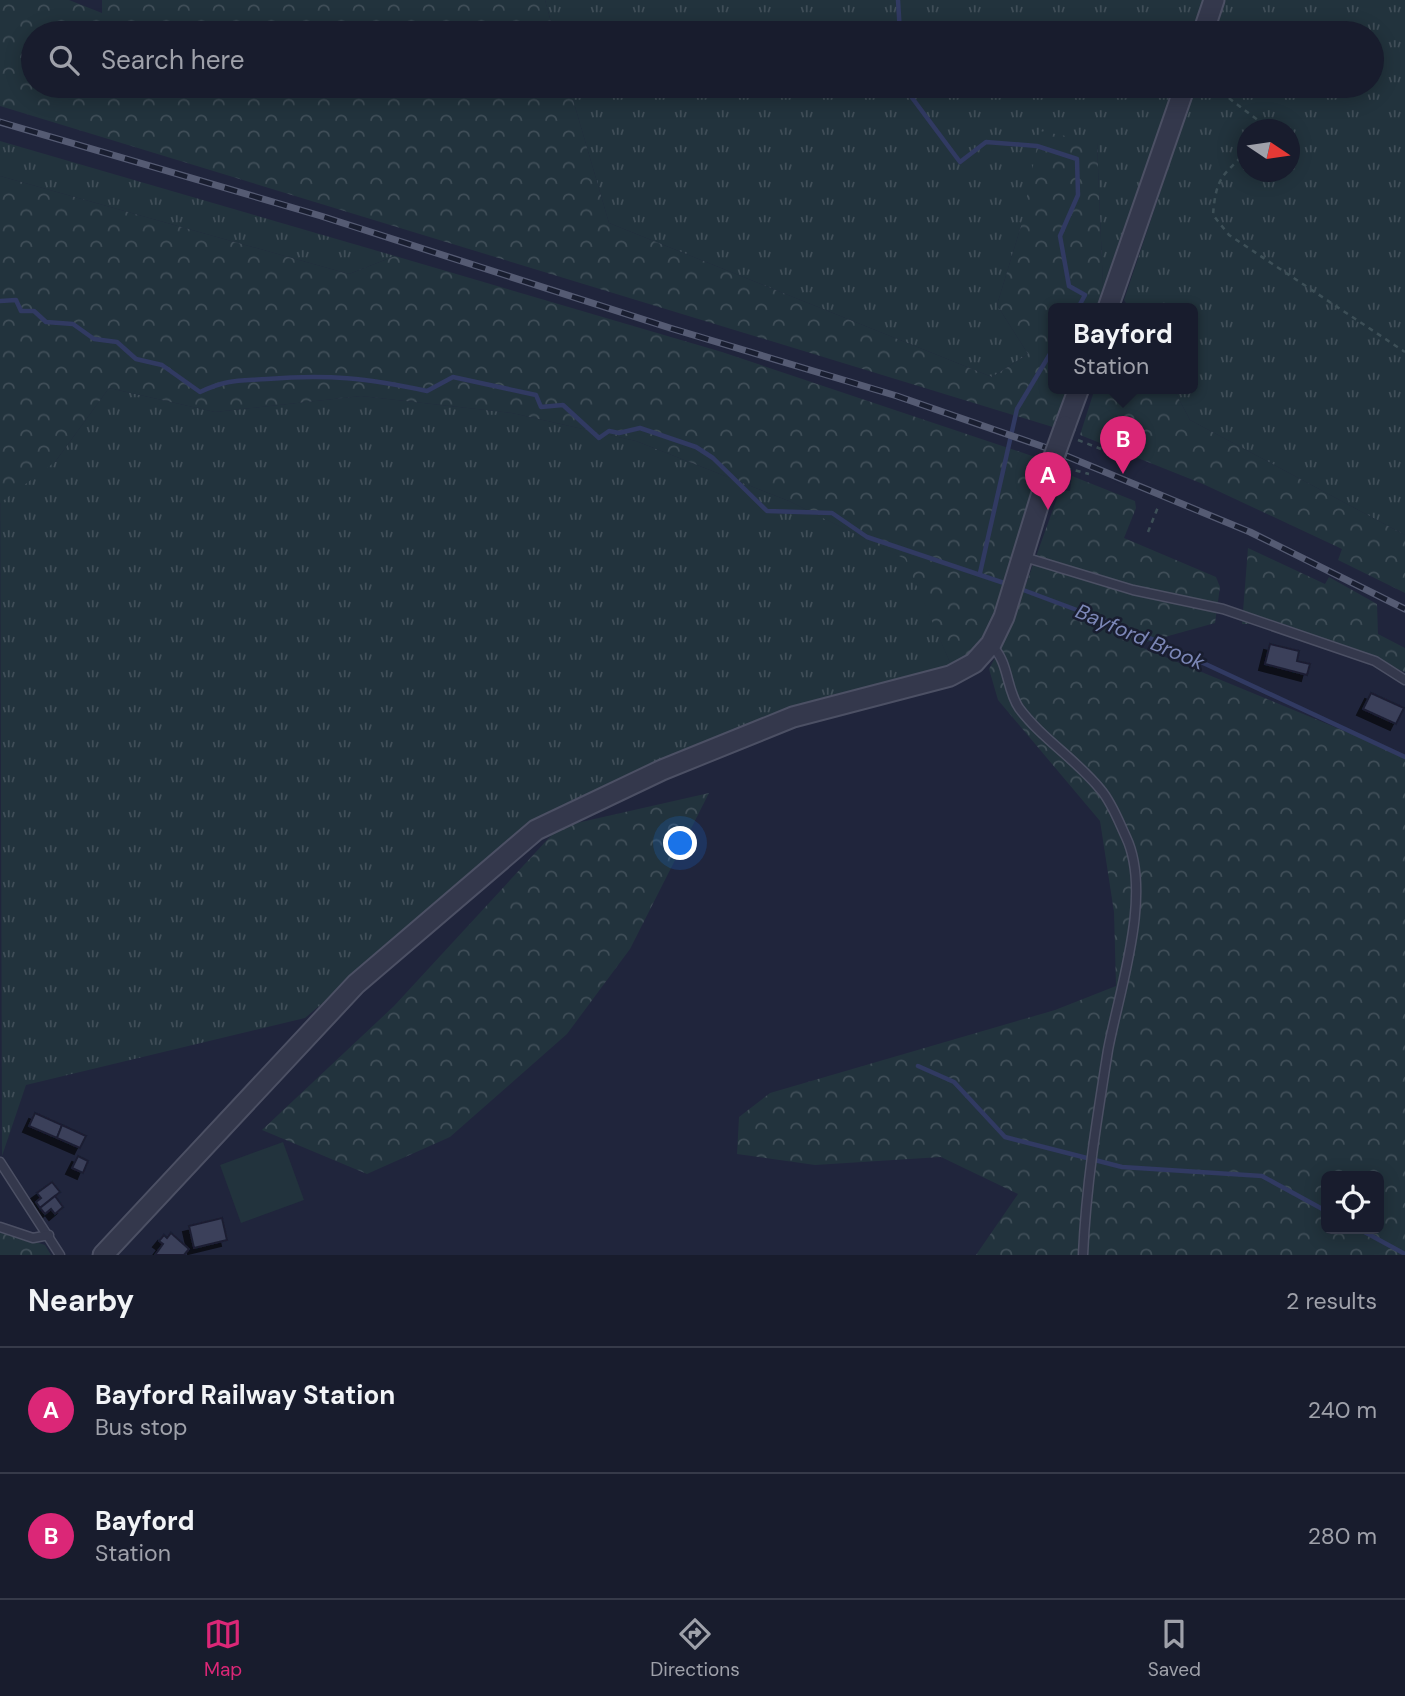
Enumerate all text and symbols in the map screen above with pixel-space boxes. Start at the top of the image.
search box [21,21,1384,98]
icon: search [45,41,83,79]
text: Search here [101,43,244,77]
north arrow [1237,119,1300,182]
popup [1048,303,1198,394]
text: Bayford [1073,317,1173,351]
text: Station [1073,351,1149,381]
pin: B [1100,416,1146,474]
pin: A [1025,452,1071,510]
water label: Bayford Brook [1071,597,1209,677]
your location [663,826,697,860]
map controls [1321,1171,1384,1234]
button: locate [1321,1171,1384,1234]
text: Nearby [28,1281,134,1320]
text: 2 results [1286,1286,1377,1316]
text: Bayford Railway Station [95,1378,395,1412]
text: A [43,1395,59,1425]
text: 240 m [1308,1395,1377,1425]
text: Bus stop [95,1412,187,1442]
text: Bayford [95,1504,195,1538]
text: B [44,1521,58,1551]
text: 280 m [1308,1521,1377,1551]
text: Station [95,1538,171,1568]
tab: Map [204,1615,242,1682]
tab: Directions [650,1615,740,1682]
tab: Saved [1148,1615,1201,1682]

